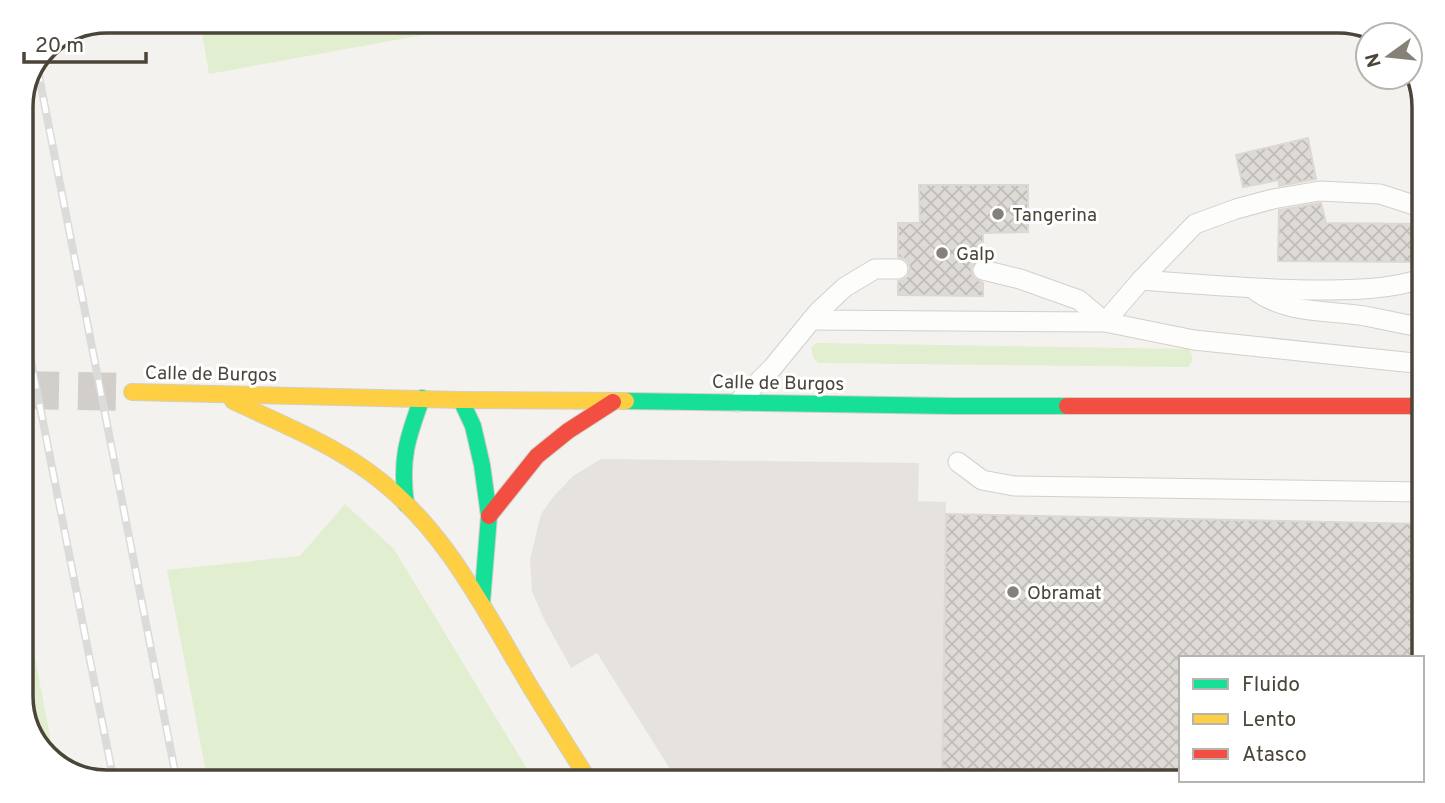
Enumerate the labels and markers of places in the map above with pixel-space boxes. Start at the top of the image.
place label: Tangerina [1012,204,1097,228]
marker: Tangerina [990,206,1006,222]
place label: Galp [956,243,995,267]
marker: Galp [934,245,950,261]
place label: Obramat [1027,582,1102,606]
marker: Obramat [1005,584,1021,600]

